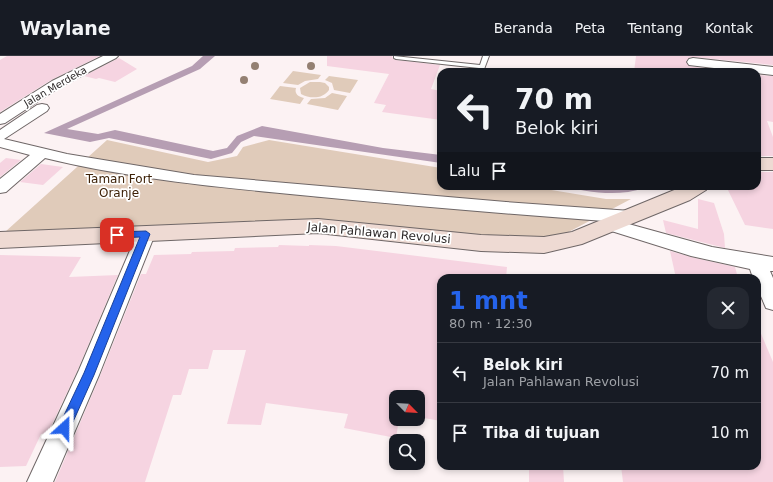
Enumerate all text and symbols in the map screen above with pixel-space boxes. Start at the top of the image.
text: Waylane [20,17,111,39]
text: Beranda [494,20,553,36]
text: Peta [575,20,605,36]
text: Tentang [627,20,683,36]
text: Kontak [705,20,753,36]
street label: Jalan Merdeka [21,64,89,109]
text: 70 m [515,83,593,116]
icon: left [449,84,501,136]
text: Belok kiri [515,117,598,138]
icon: arrive [488,160,510,182]
text: Lalu [449,162,480,180]
park label: Taman Fort Oranje [85,172,153,200]
pin [100,218,134,252]
street label: Jalan Pahlawan Revolusi [306,220,451,246]
icon: arrive [106,224,128,246]
text: 1 mnt [449,287,528,315]
button: close [707,287,749,329]
text: 80 m · 12:30 [449,316,532,331]
text: Belok kiri [483,356,563,374]
icon: left [449,362,471,384]
text: 70 m [711,364,749,382]
text: Jalan Pahlawan Revolusi [483,374,639,389]
north arrow [389,390,425,426]
map controls [389,390,425,470]
position arrow [43,407,85,449]
icon: arrive [449,422,471,444]
text: Tiba di tujuan [483,424,600,442]
text: 10 m [711,424,749,442]
button: search [389,434,425,470]

